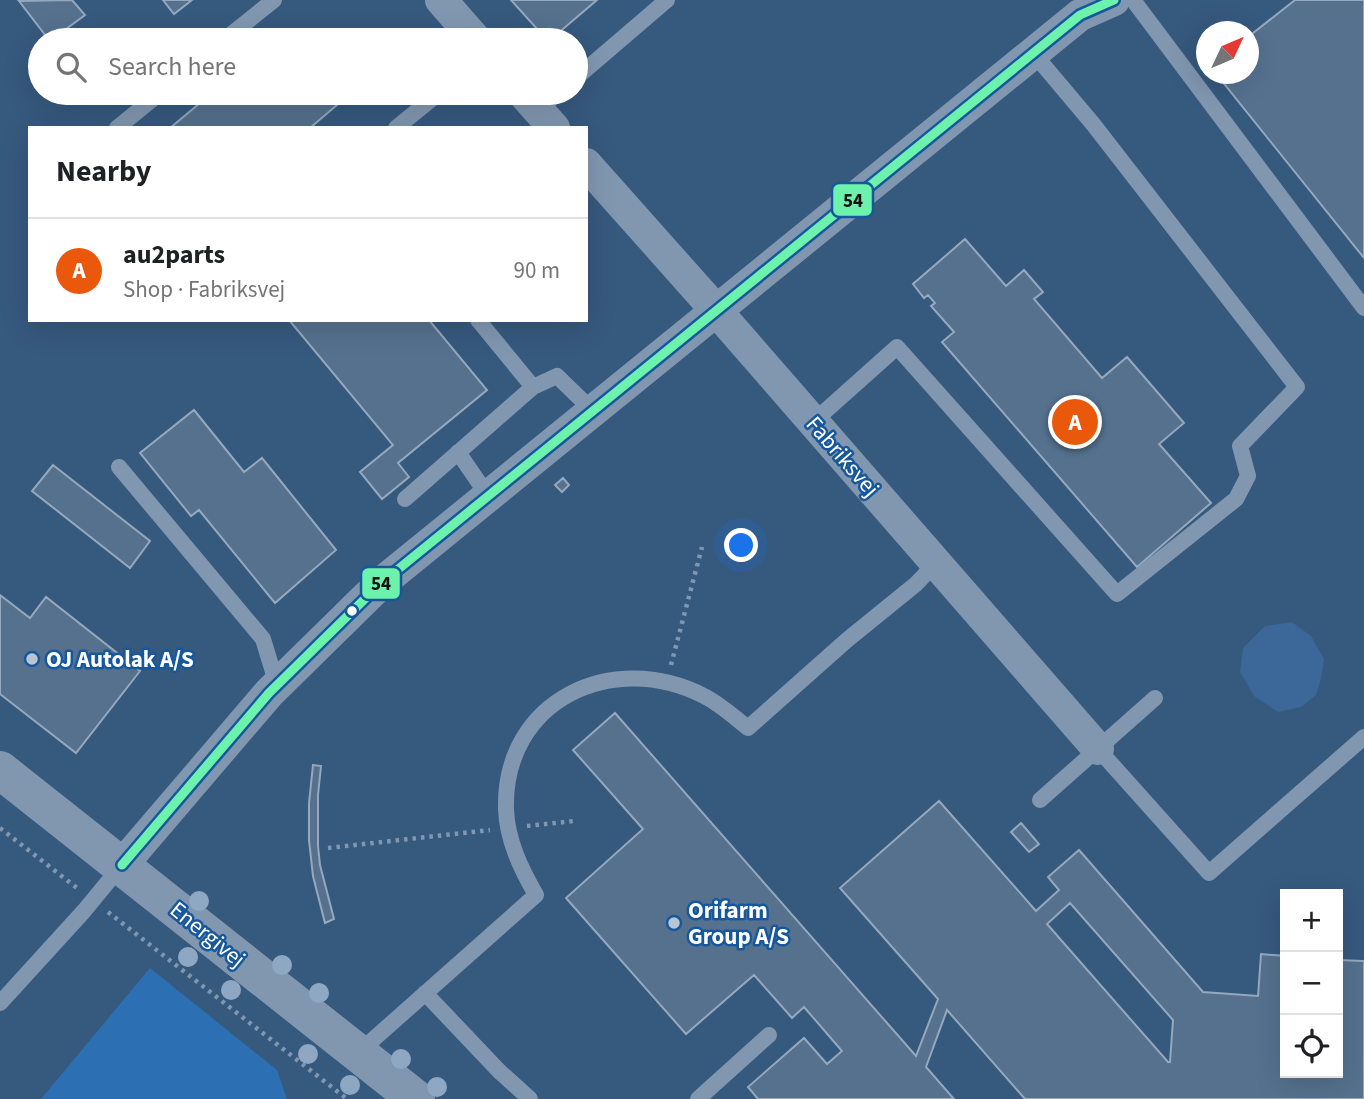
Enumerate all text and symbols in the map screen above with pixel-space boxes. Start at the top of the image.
north arrow [1196,21,1259,84]
search box [28,28,588,105]
icon: search [52,48,90,86]
text: Search here [108,48,236,85]
text: Nearby [56,150,151,193]
line badge: 54 [832,183,873,217]
text: 54 [843,188,863,215]
text: au2parts [123,236,225,273]
text: A [72,254,86,287]
text: 90 m [513,254,560,287]
text: Shop · Fabriksvej [123,273,285,306]
pin: A [1052,396,1098,448]
street label: Fabriksvej [798,409,887,504]
your location [724,528,758,562]
line badge: 54 [361,567,401,600]
text: 54 [371,571,391,598]
unlabelled marker [345,604,359,618]
place label: OJ Autolak A/S [46,643,194,676]
marker: OJ Autolak A/S [24,651,40,667]
map controls [1280,889,1343,1078]
button: + [1280,889,1343,952]
street label: Energivej [163,894,253,975]
place label: Orifarm Group A/S [688,894,789,953]
marker: Orifarm Group A/S [666,915,682,931]
button: − [1280,952,1343,1015]
button: locate [1280,1015,1343,1078]

